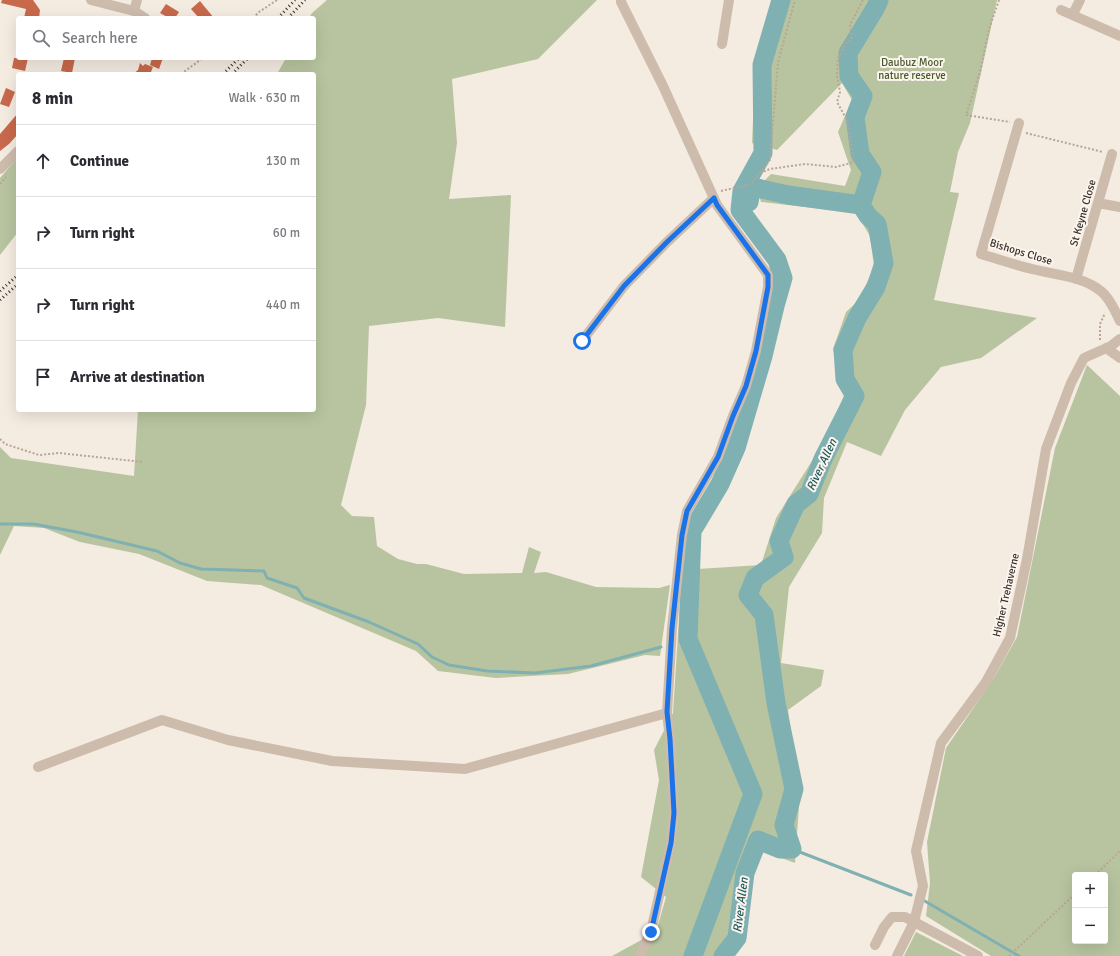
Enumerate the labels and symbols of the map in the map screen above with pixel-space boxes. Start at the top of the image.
park label: Daubuz Moor nature reserve [878,56,946,82]
street label: St Keyne Close [1067,178,1099,248]
street label: Bishops Close [988,236,1054,268]
route start [573,332,591,350]
water label: River Allen [804,436,841,493]
street label: Higher Trehaverne [990,552,1022,638]
water label: River Allen [730,876,752,933]
route end [642,923,660,941]

